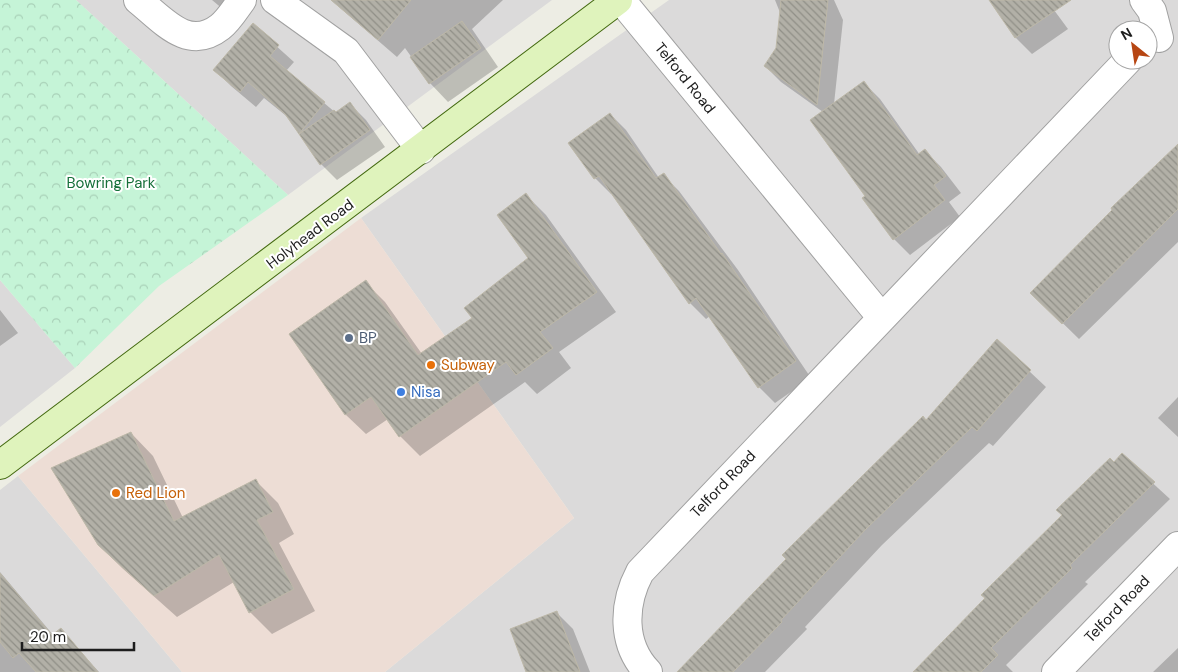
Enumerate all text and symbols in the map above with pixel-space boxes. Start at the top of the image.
north arrow [1108,20,1158,70]
text: N [1118,23,1135,44]
street label: Telford Road [650,38,720,118]
park label: Bowring Park [67,173,156,193]
street label: Holyhead Road [262,195,358,273]
place label: BP [359,328,377,348]
marker: BP [343,332,355,344]
place label: Subway [441,355,496,375]
marker: Subway [425,359,437,371]
place label: Nisa [411,382,441,402]
marker: Nisa [395,386,407,398]
street label: Telford Road [686,446,760,522]
place label: Red Lion [126,483,185,503]
marker: Red Lion [110,487,122,499]
street label: Telford Road [1080,571,1154,647]
scale bar [22,620,135,652]
text: 20 m [30,627,66,647]

